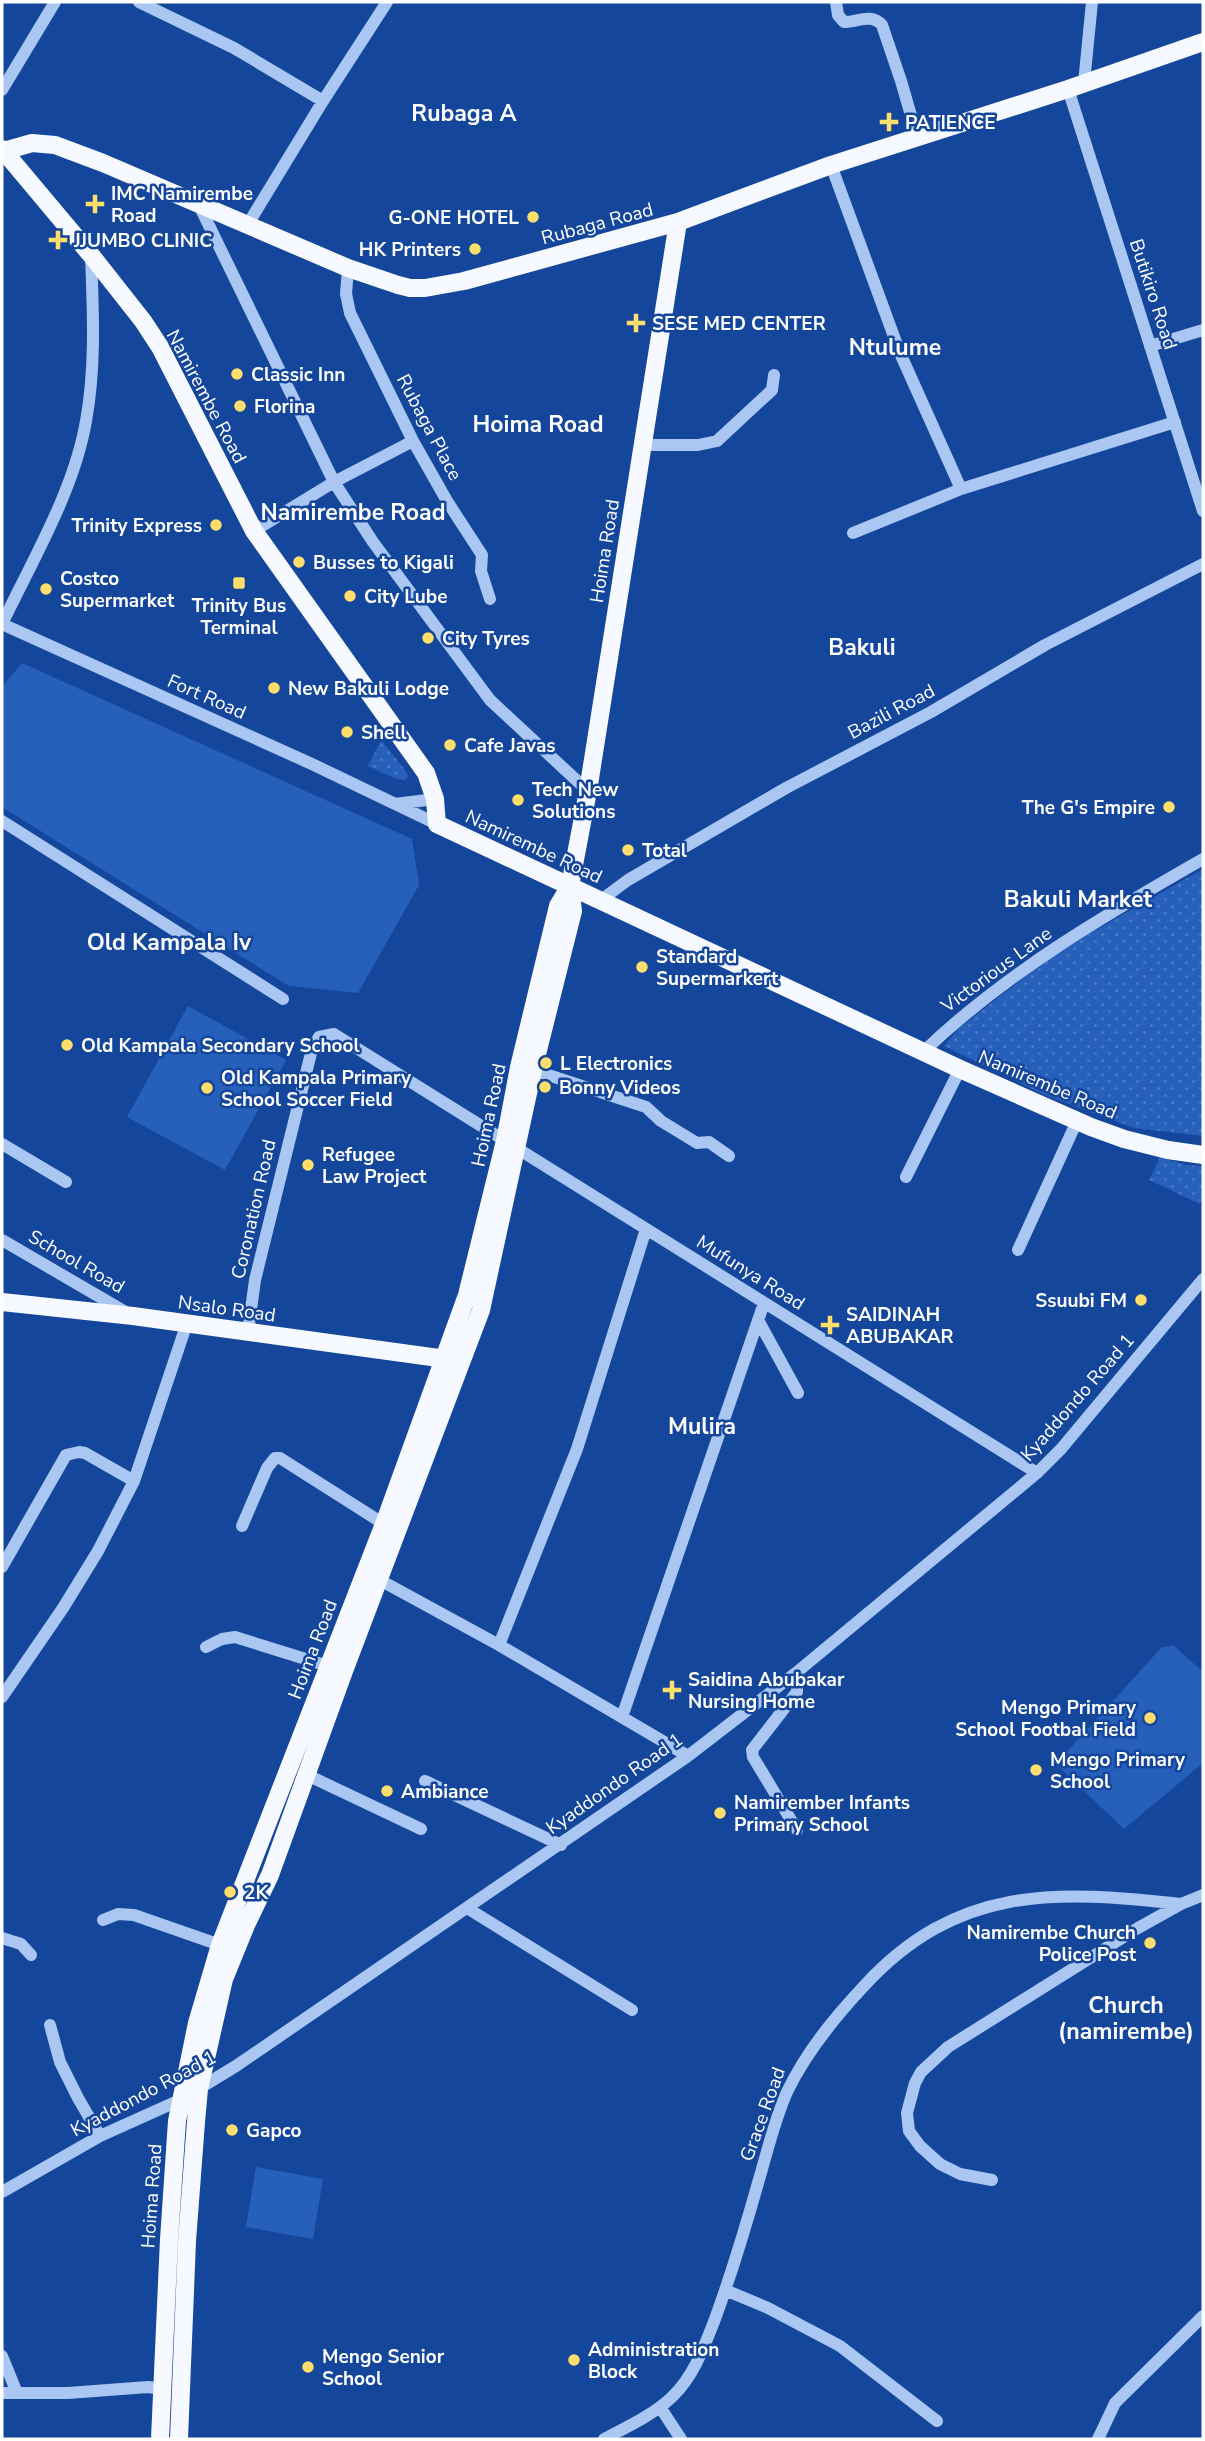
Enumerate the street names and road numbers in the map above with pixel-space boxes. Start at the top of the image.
street label: Rubaga Road [538,197,656,251]
street label: Butikiro Road [1123,236,1183,353]
street label: Namirembe Road [160,325,252,468]
street label: Rubaga Place [390,370,468,485]
street label: Hoima Road [584,497,626,605]
street label: Fort Road [163,668,250,726]
street label: Bazili Road [843,678,940,746]
street label: Namirembe Road [461,804,606,890]
street label: Victorious Lane [935,921,1057,1019]
street label: Namirembe Road [974,1044,1121,1126]
street label: Hoima Road [465,1061,513,1169]
street label: Coronation Road [225,1137,283,1281]
street label: School Road [24,1224,129,1300]
street label: Mufunya Road [691,1229,810,1317]
street label: Nsalo Road [176,1289,277,1329]
street label: Kyaddondo Road 1 [1015,1328,1141,1467]
street label: Hoima Road [282,1596,344,1703]
street label: Kyaddondo Road 1 [541,1727,688,1841]
street label: Kyaddondo Road 1 [66,2044,221,2143]
street label: Grace Road [734,2064,792,2165]
street label: Hoima Road [135,2143,169,2249]

